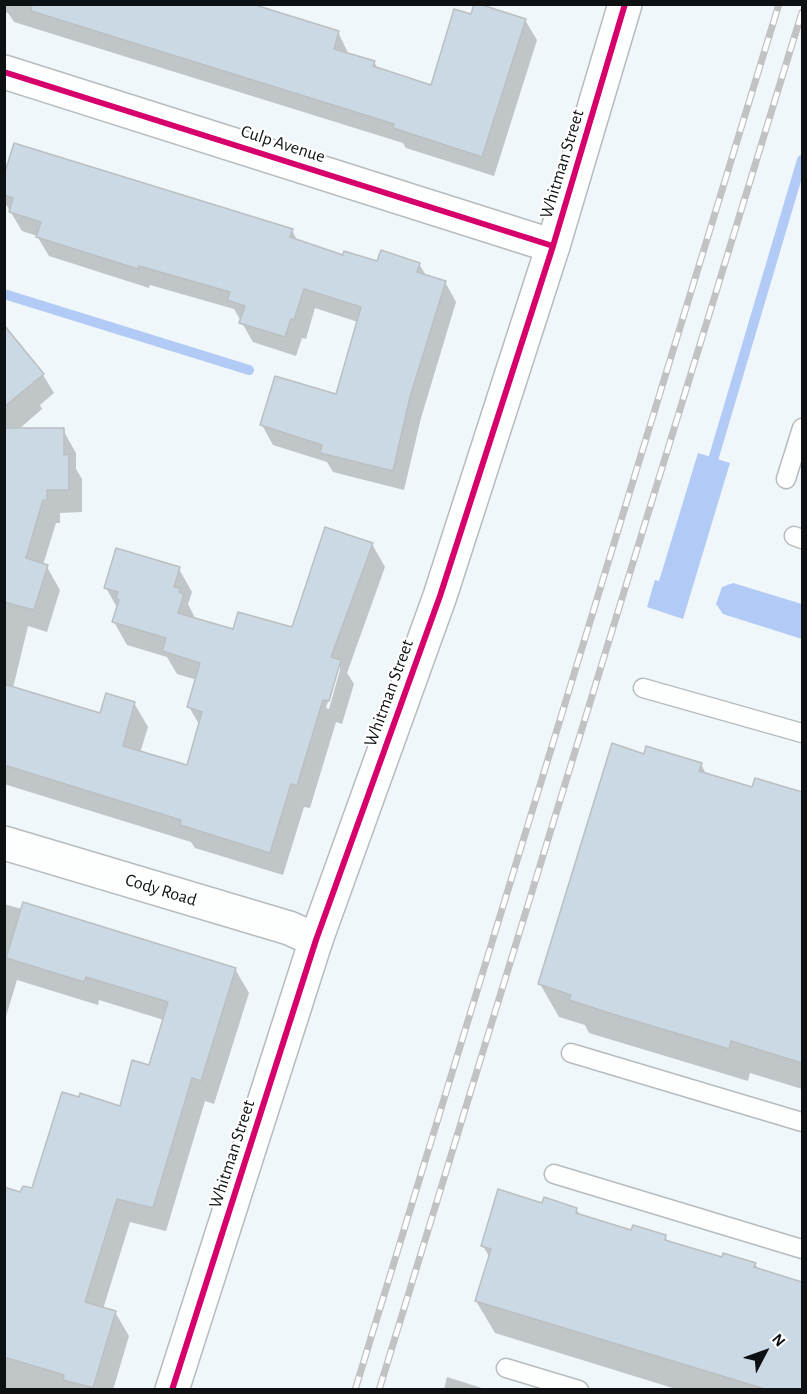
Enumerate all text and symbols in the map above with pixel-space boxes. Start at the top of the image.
street label: Whitman Street [535,107,589,221]
street label: Culp Avenue [238,120,328,168]
street label: Whitman Street [360,636,418,750]
street label: Cody Road [123,869,199,911]
street label: Whitman Street [204,1097,260,1211]
north arrow [735,1322,795,1382]
text: N [769,1331,788,1350]

